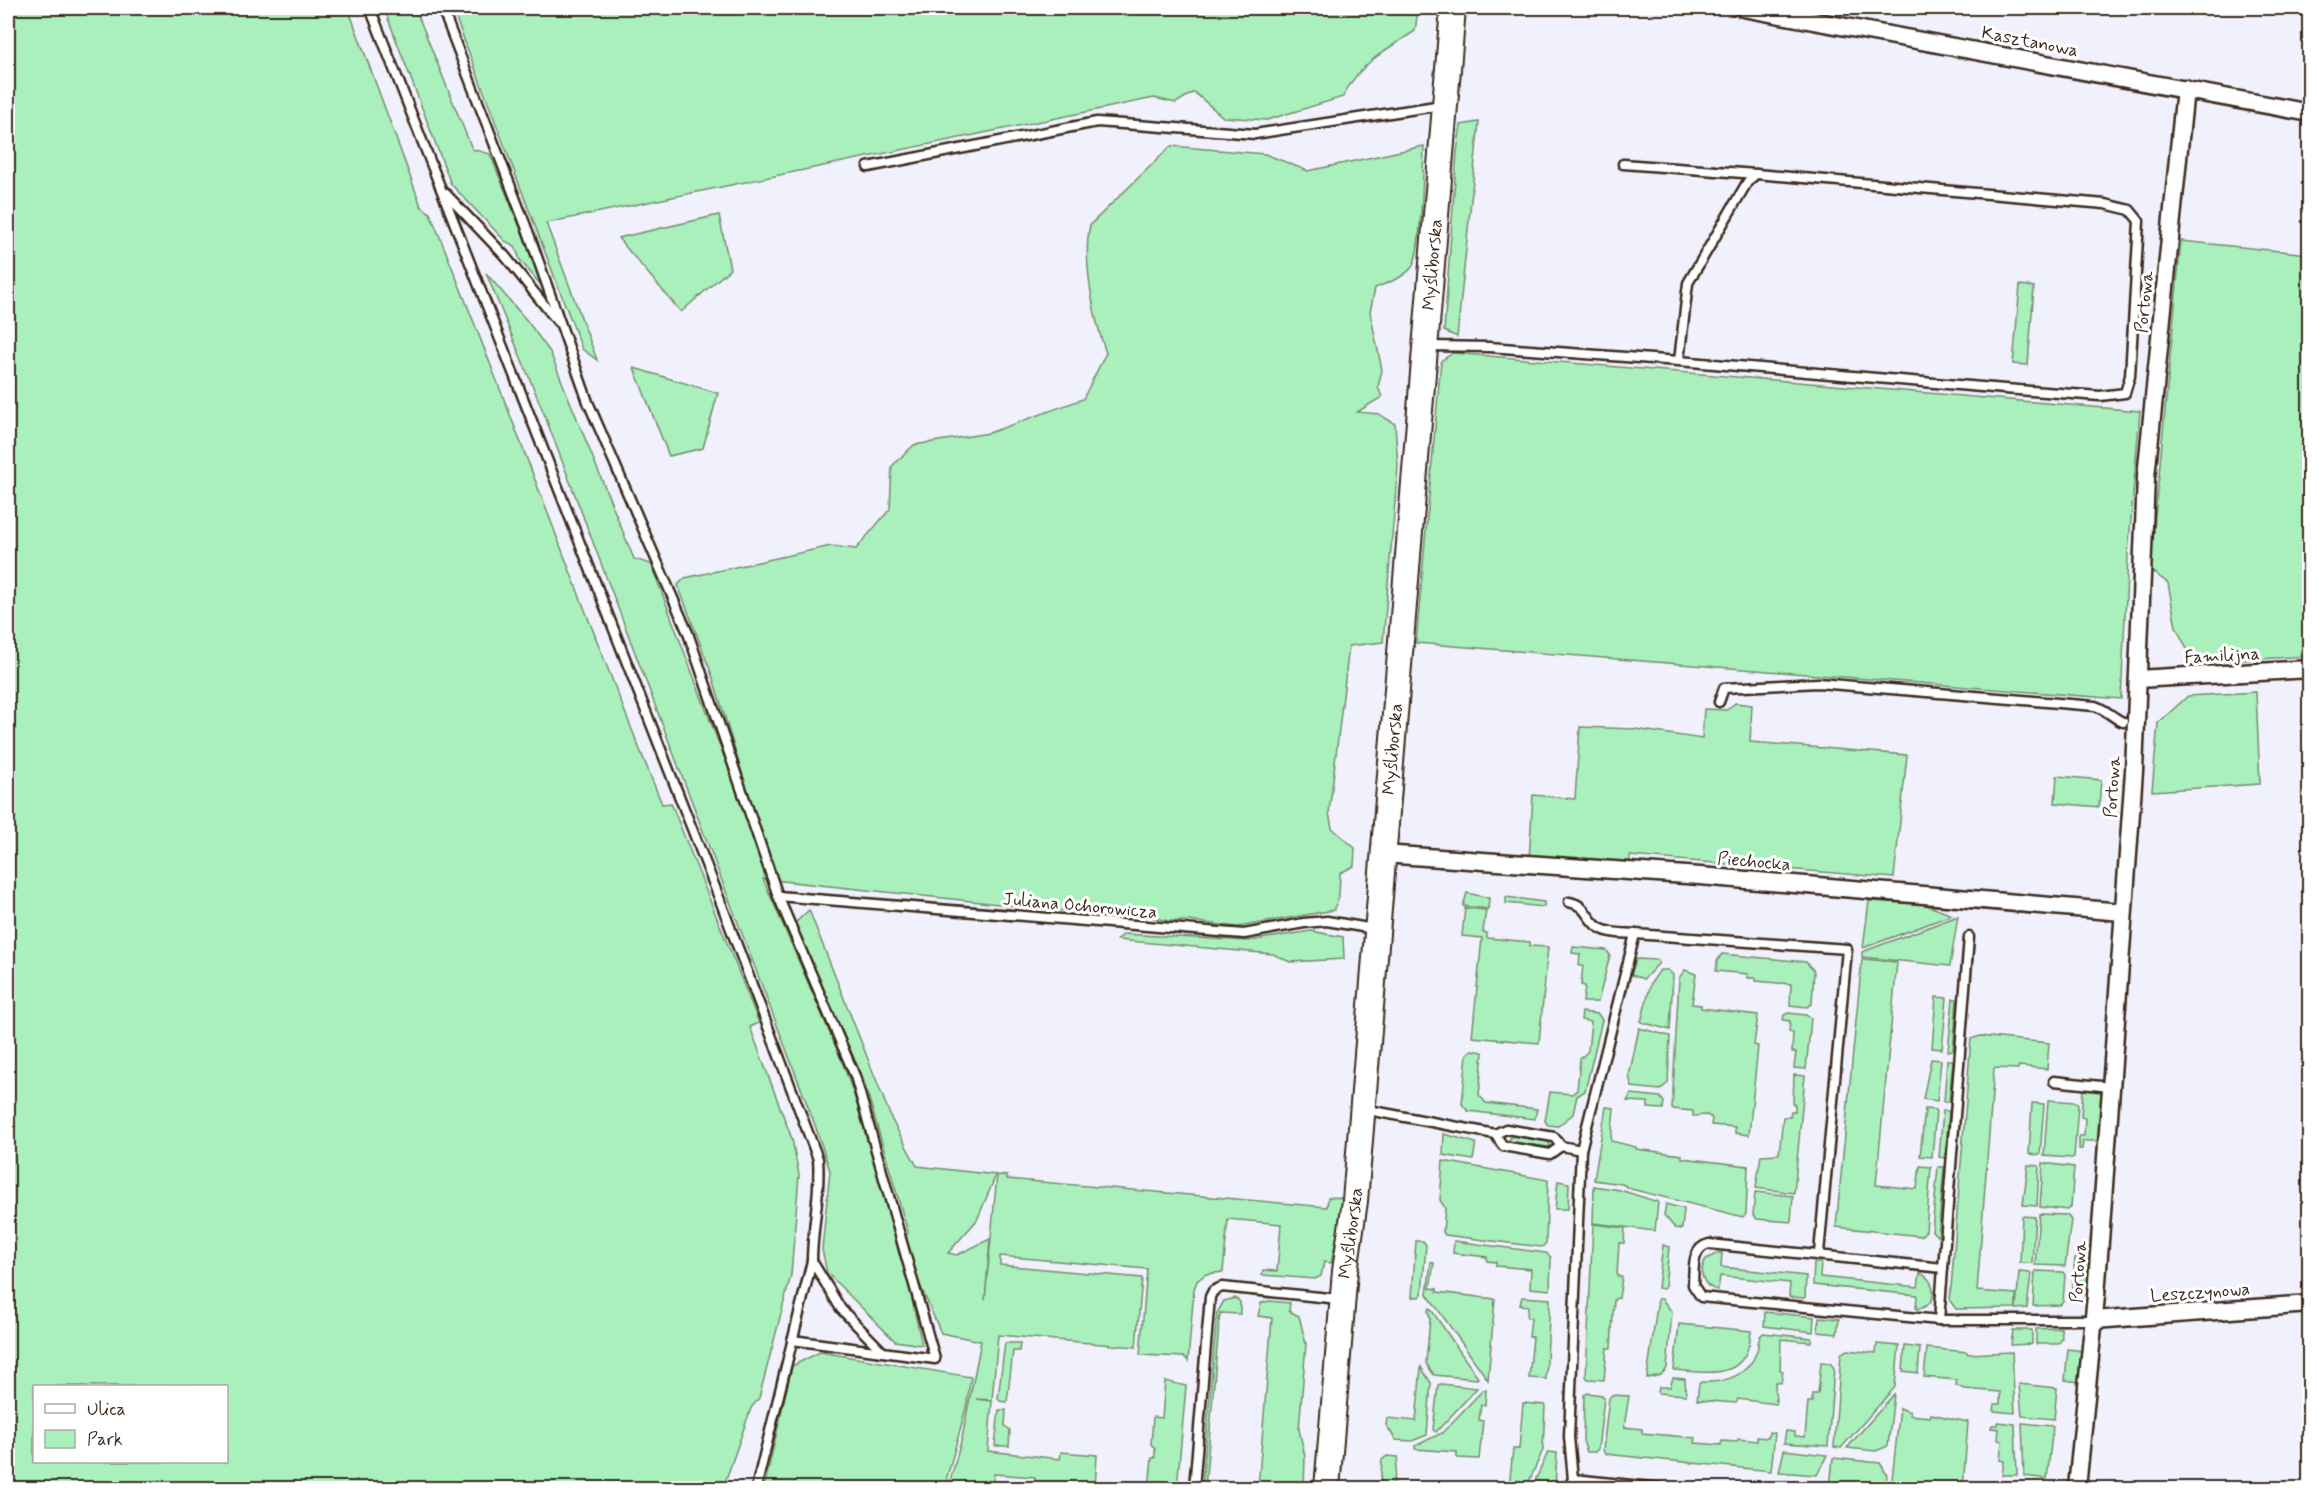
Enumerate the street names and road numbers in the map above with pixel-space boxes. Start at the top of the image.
street label: Kasztanowa [1979,21,2080,63]
street label: Myśliborska [1417,218,1449,311]
street label: Portowa [2130,270,2160,334]
street label: Familijna [2184,642,2260,670]
street label: Myśliborska [1377,702,1409,796]
street label: Portowa [2099,755,2127,819]
street label: Piechocka [1716,847,1792,877]
street label: Juliana Ochorowicza [1002,887,1158,925]
street label: Myśliborska [1333,1187,1369,1280]
street label: Portowa [2065,1240,2093,1304]
street label: Leszczynowa [2149,1278,2251,1308]

